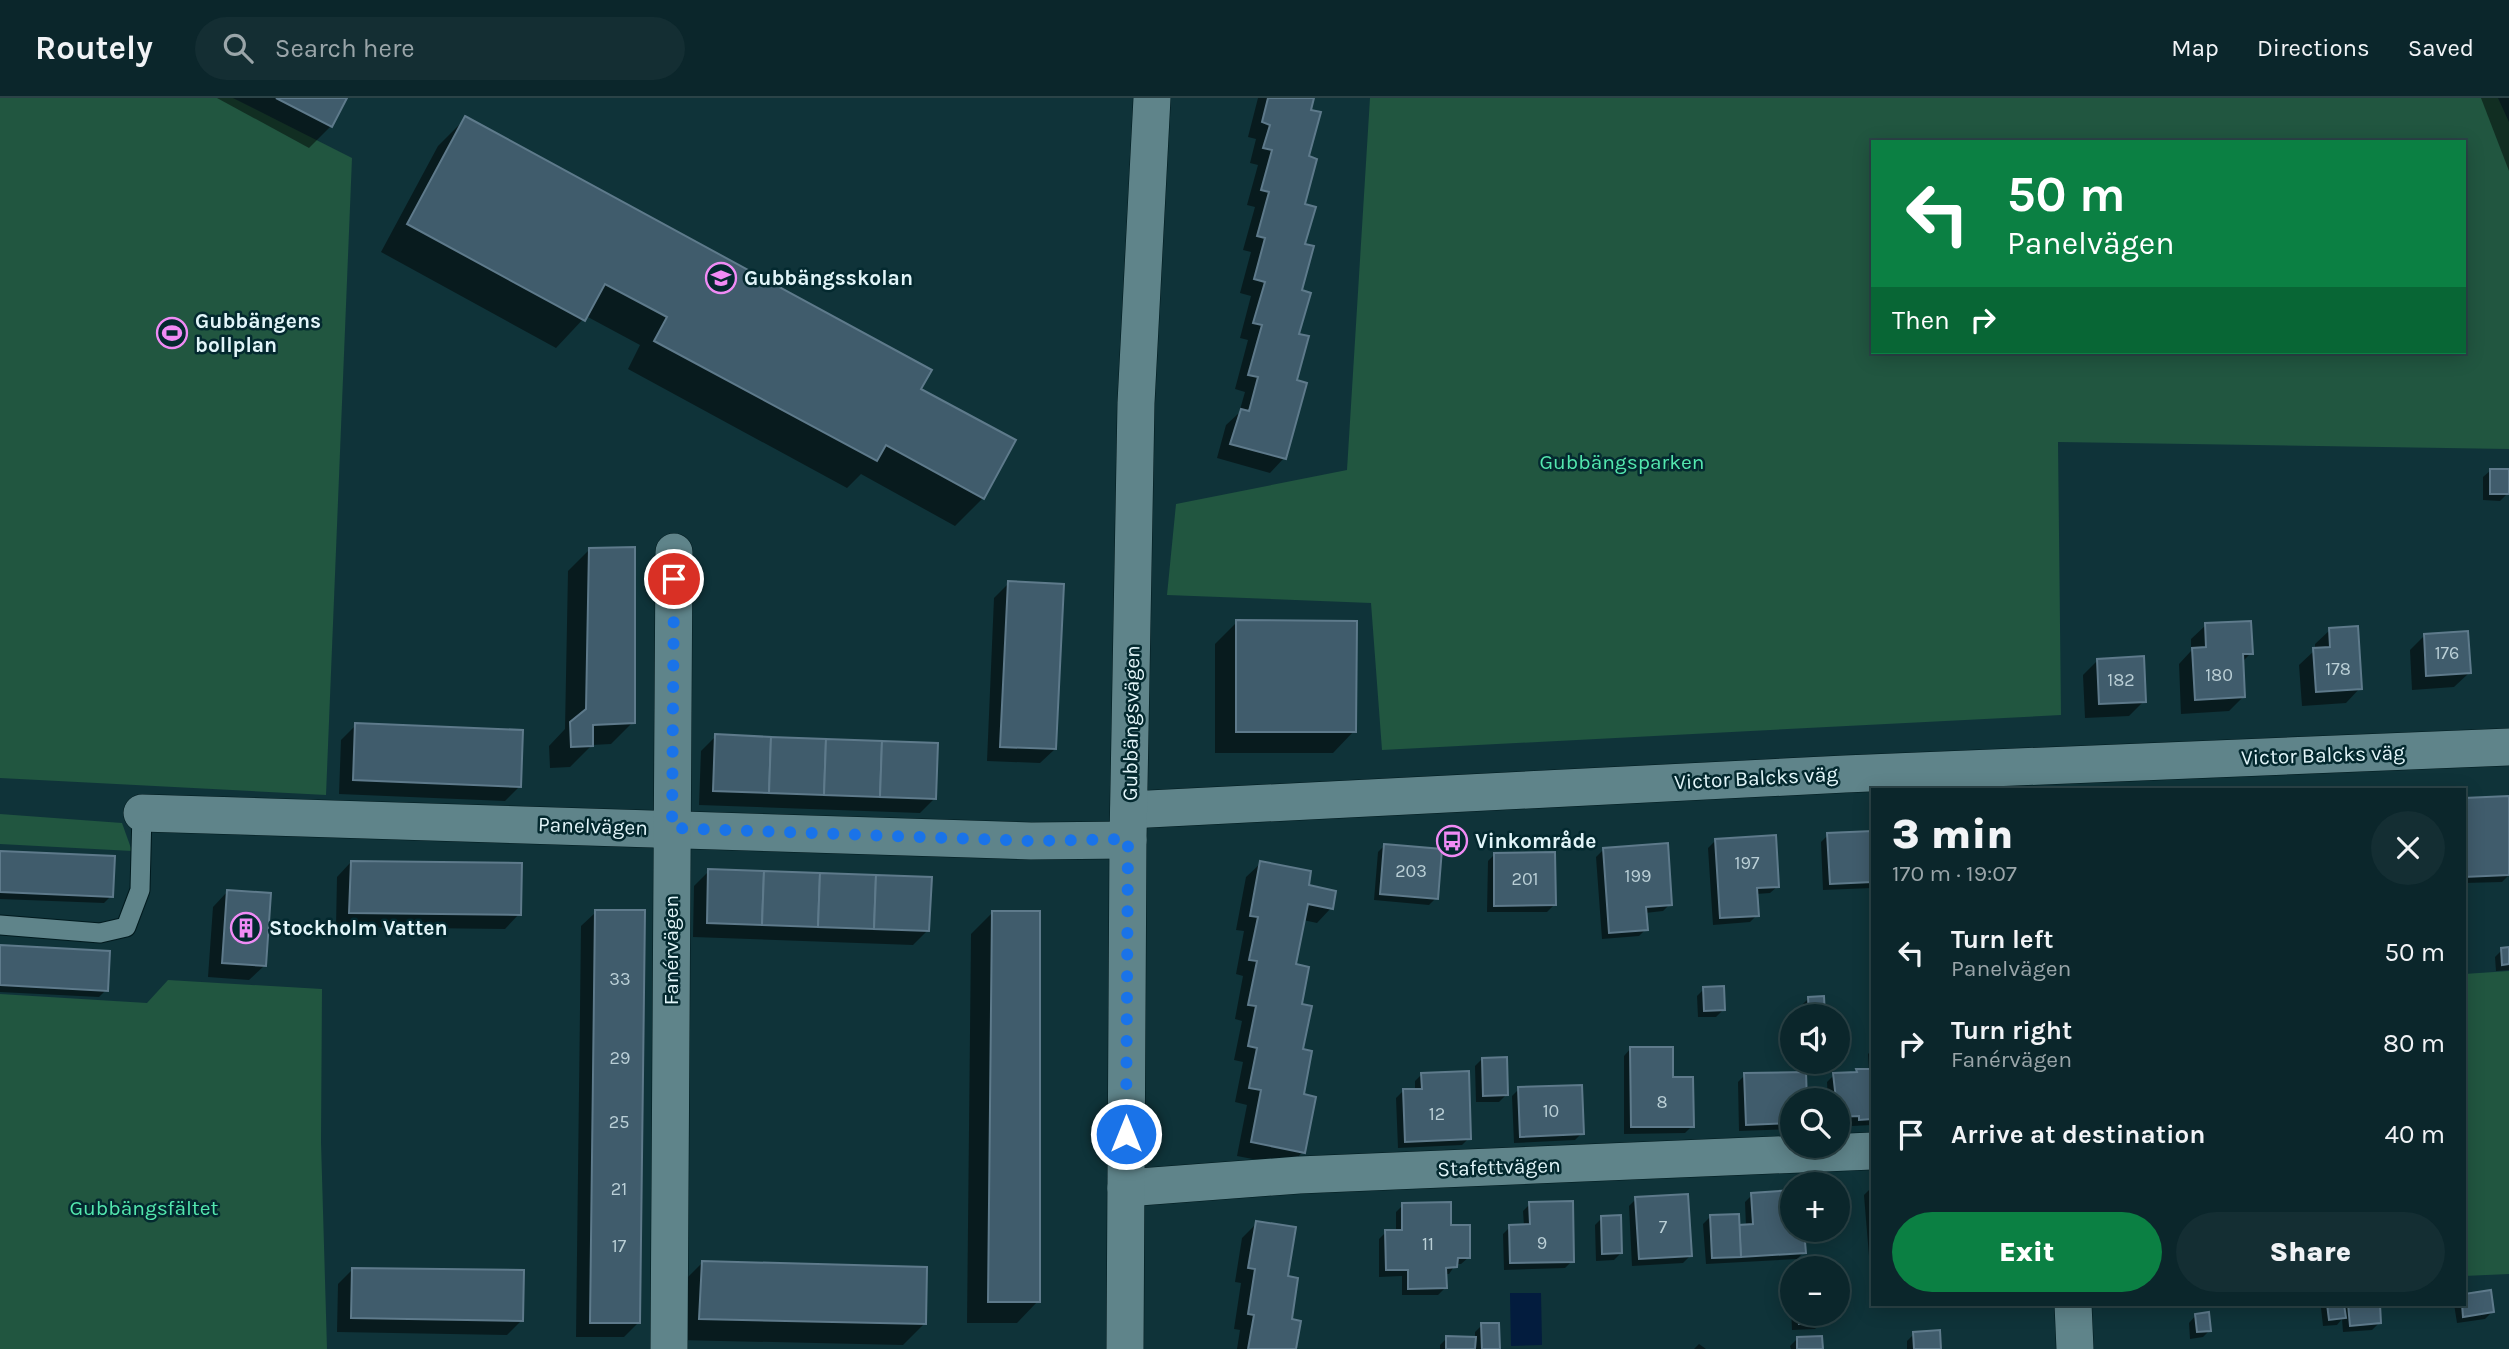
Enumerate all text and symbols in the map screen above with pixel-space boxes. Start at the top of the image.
search box [195,17,685,80]
text: Routely [35,29,153,67]
icon: search [219,29,257,67]
text: Search here [275,33,415,64]
text: Map [2171,34,2219,62]
text: Directions [2257,34,2370,62]
text: Saved [2408,34,2474,62]
text: 50 m [2007,166,2125,223]
icon: left [1892,168,1983,259]
text: Panelvägen [2007,225,2175,262]
school or university icon: Gubbängsskolan [704,261,738,295]
place label: Gubbängsskolan [744,266,913,290]
icon: right [1964,301,2002,339]
text: Then [1892,305,1950,336]
place label: Gubbängens bollplan [195,309,321,357]
sports icon: Gubbängens bollplan [155,316,189,350]
park label: Gubbängsparken [1540,450,1704,474]
pin [644,549,704,609]
icon: arrive [655,560,693,598]
house number: 176 [2435,642,2459,664]
street label: Gubbängsvägen [1118,645,1144,801]
house number: 178 [2325,658,2351,680]
house number: 180 [2205,664,2233,686]
house number: 182 [2107,669,2135,691]
street label: Victor Balcks väg [2241,740,2406,770]
street label: Victor Balcks väg [1673,762,1839,794]
text: 3 min [1892,809,2013,859]
button: close [2371,811,2445,885]
street label: Panelvägen [538,812,648,840]
bus stop icon: Vinkområde [1435,824,1469,858]
place label: Vinkområde [1475,829,1596,853]
house number: 197 [1735,852,1760,874]
house number: 203 [1395,860,1427,882]
text: 170 m · 19:07 [1892,860,2017,887]
house number: 199 [1625,865,1651,887]
house number: 201 [1511,868,1539,890]
street label: Fanérvägen [659,895,683,1005]
building icon: Stockholm Vatten [229,911,263,945]
place label: Stockholm Vatten [269,916,448,940]
text: Turn left [1951,924,2053,955]
icon: left [1892,934,1930,972]
text: 50 m [2384,937,2445,968]
text: Panelvägen [1951,955,2071,982]
house number: 33 [609,968,631,990]
map controls [1780,1004,1850,1326]
button: sound [1780,1004,1850,1074]
text: Turn right [1951,1015,2072,1046]
icon: right [1892,1025,1930,1063]
text: 80 m [2383,1028,2445,1059]
text: Fanérvägen [1951,1046,2072,1073]
house number: 29 [610,1047,630,1069]
button: search [1780,1088,1850,1158]
house number: 8 [1656,1091,1668,1113]
position arrow [1089,1097,1163,1171]
house number: 10 [1543,1100,1559,1122]
house number: 12 [1429,1103,1445,1125]
house number: 25 [609,1111,629,1133]
icon: arrive [1892,1116,1930,1154]
text: Arrive at destination [1951,1119,2205,1150]
text: 40 m [2385,1119,2445,1150]
street label: Stafettvägen [1437,1153,1561,1181]
button: + [1780,1172,1850,1242]
house number: 21 [611,1178,627,1200]
park label: Gubbängsfältet [70,1196,219,1220]
button: Exit [1892,1212,2162,1292]
button: Share [2176,1212,2445,1292]
house number: 7 [1659,1216,1668,1238]
house number: 9 [1537,1232,1547,1254]
house number: 11 [1422,1233,1434,1255]
house number: 17 [612,1235,627,1257]
button: − [1780,1256,1850,1326]

